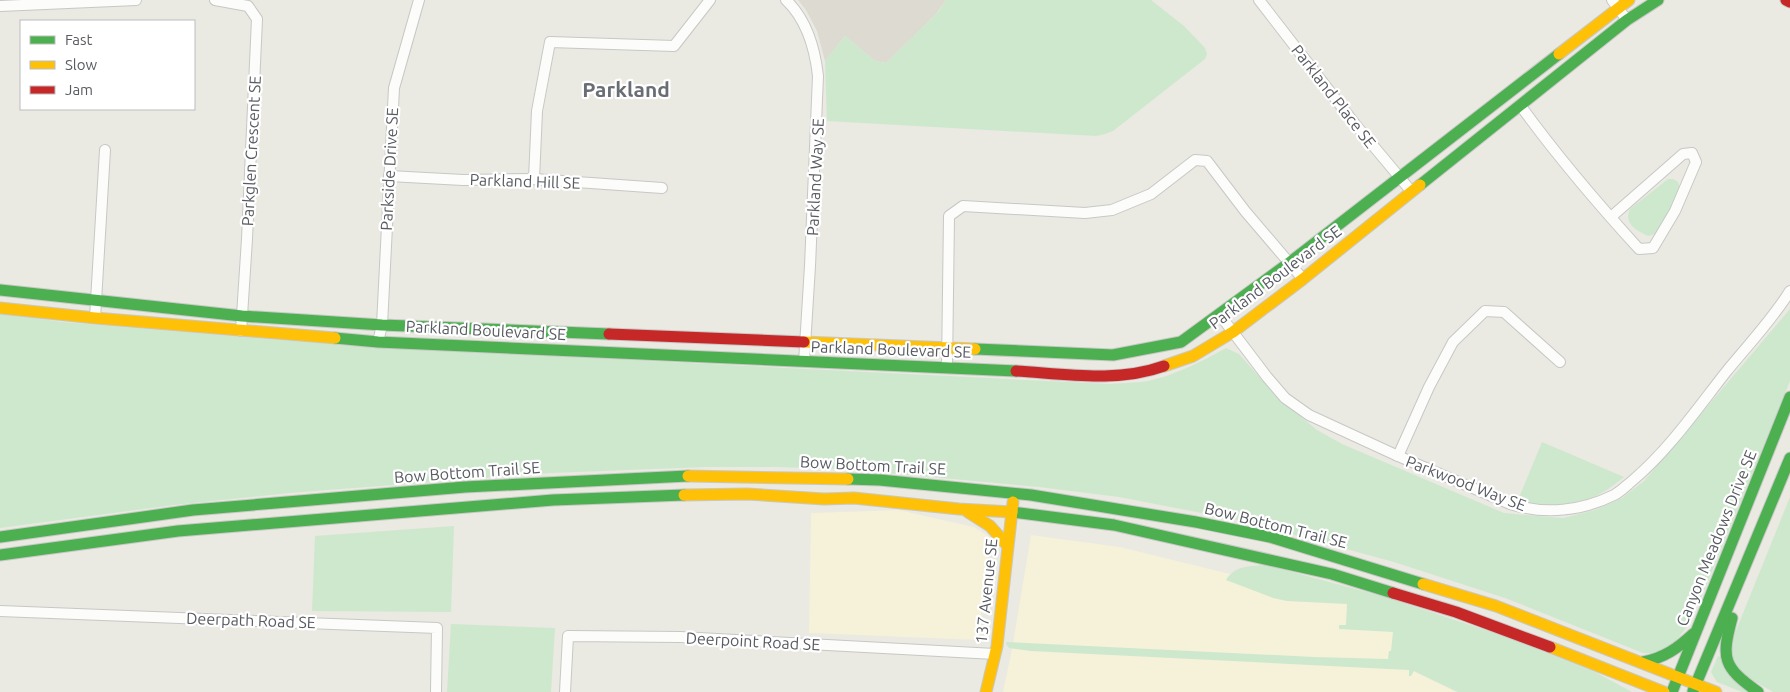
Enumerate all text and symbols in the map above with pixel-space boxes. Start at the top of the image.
legend [20,20,195,110]
text: Fast [65,31,93,48]
street label: Parkland Place SE [1288,41,1380,151]
text: Slow [65,56,98,73]
street label: Parkglen Crescent SE [238,75,264,227]
district label: Parkland [582,77,670,101]
text: Jam [65,81,93,98]
street label: Parkside Drive SE [377,107,401,231]
street label: Parkland Way SE [803,118,827,236]
street label: Parkland Hill SE [469,170,581,192]
street label: Parkland Boulevard SE [1205,221,1345,332]
street label: Parkland Boulevard SE [405,317,567,343]
street label: Parkland Boulevard SE [810,337,972,361]
street label: Canyon Meadows Drive SE [1672,447,1760,629]
street label: Bow Bottom Trail SE [800,452,946,478]
street label: Parkwood Way SE [1403,452,1529,514]
street label: Bow Bottom Trail SE [393,458,541,486]
street label: Bow Bottom Trail SE [1203,499,1349,551]
street label: 137 Avenue SE [972,537,1000,644]
street label: Deerpath Road SE [186,609,316,631]
street label: Deerpoint Road SE [685,628,821,654]

